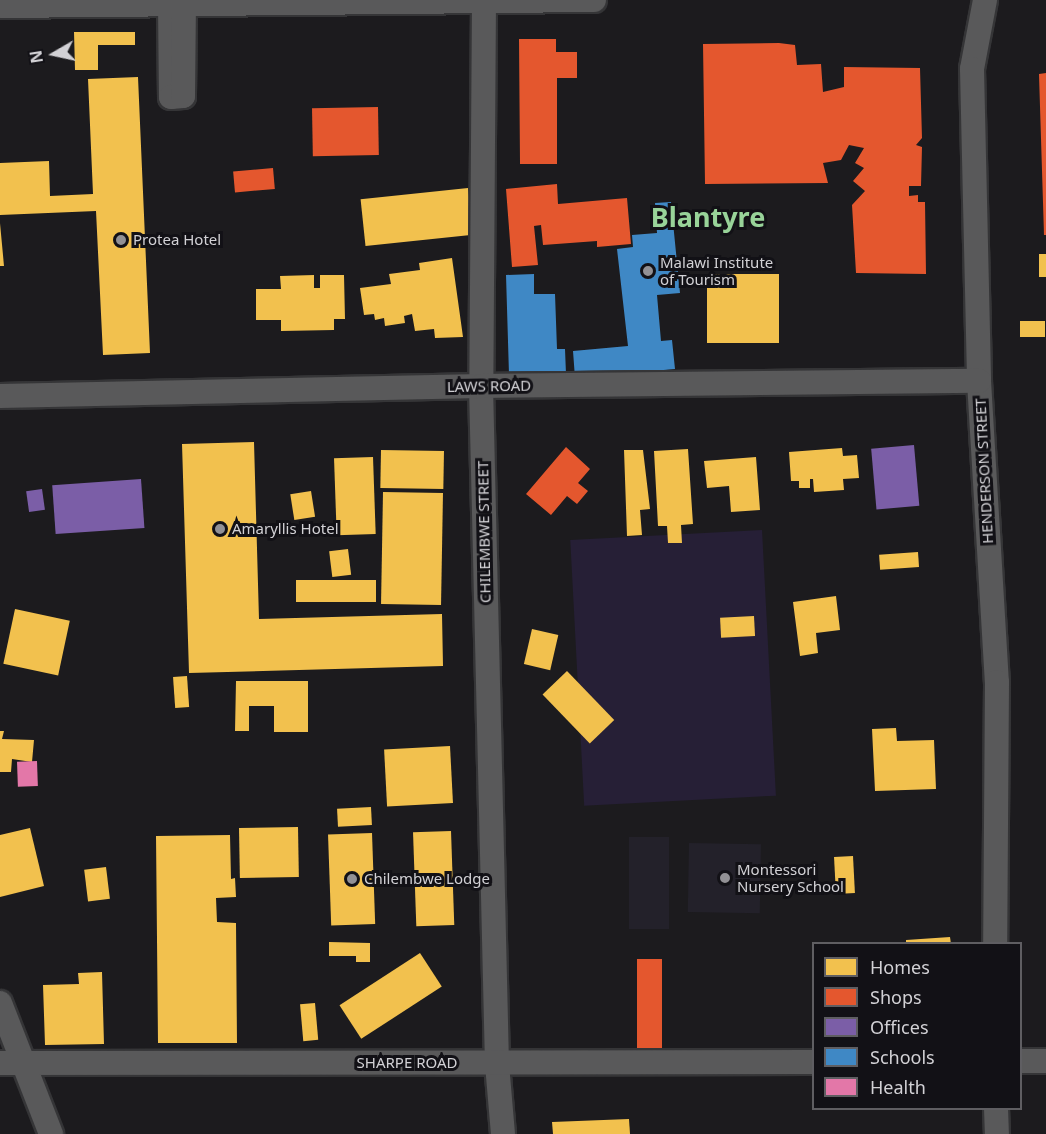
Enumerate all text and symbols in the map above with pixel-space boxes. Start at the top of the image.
north arrow [24,24,84,84]
text: N [24,49,48,65]
district label: Blantyre [651,201,765,233]
place label: Protea Hotel [133,231,221,249]
marker: Protea Hotel [114,233,128,247]
place label: Malawi Institute of Tourism [660,253,773,288]
marker: Malawi Institute of Tourism [641,264,655,278]
street label: LAWS ROAD [447,376,531,396]
street label: HENDERSON STREET [971,398,997,544]
street label: CHILEMBWE STREET [474,461,494,603]
place label: Amaryllis Hotel [232,520,338,538]
marker: Amaryllis Hotel [213,522,227,536]
place label: Montessori Nursery School [737,860,844,895]
place label: Chilembwe Lodge [364,870,490,888]
marker: Montessori Nursery School [718,871,732,885]
marker: Chilembwe Lodge [345,872,359,886]
legend [812,942,1022,1110]
text: Homes [870,955,930,979]
text: Shops [870,985,922,1009]
text: Offices [870,1015,929,1039]
text: Schools [870,1045,935,1069]
street label: SHARPE ROAD [357,1054,457,1072]
text: Health [870,1075,926,1099]

